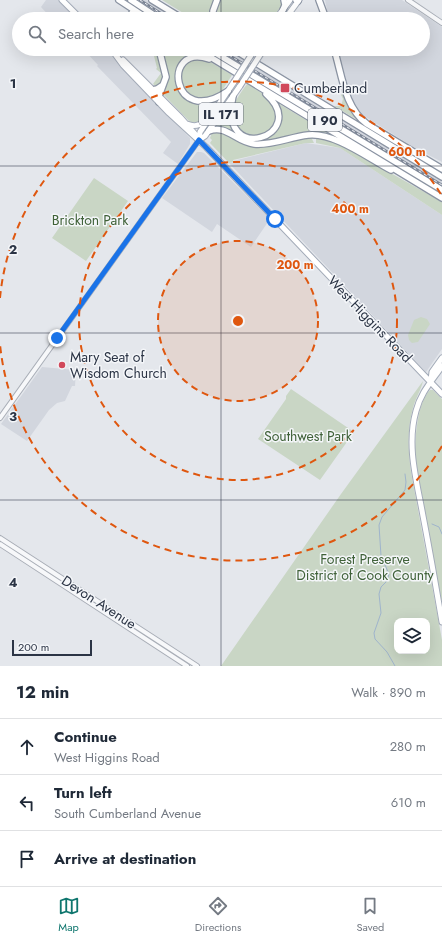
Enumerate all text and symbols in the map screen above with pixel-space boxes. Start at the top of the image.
search box [12,12,430,56]
icon: search [26,23,48,45]
text: Search here [58,23,134,45]
text: 1 [10,74,16,93]
place label: Cumberland [294,78,367,98]
marker: Cumberland [279,82,291,94]
road number: IL 171 [199,103,243,125]
road number: I 90 [308,109,342,131]
text: 600 m [388,143,426,161]
text: 400 m [331,200,369,218]
park label: Brickton Park [52,210,129,230]
route start [266,210,284,228]
text: 2 [9,240,17,259]
text: 200 m [276,256,314,274]
street label: West Higgins Road [323,271,417,367]
centre of rings [231,314,245,328]
route end [48,329,66,347]
place label: Mary Seat of Wisdom Church [70,347,167,383]
marker: Mary Seat of Wisdom Church [57,360,67,370]
text: 3 [9,407,17,426]
park label: Southwest Park [264,426,353,446]
park label: Forest Preserve District of Cook County [296,549,435,585]
street label: Devon Avenue [58,570,140,634]
text: 4 [8,573,18,592]
map controls [394,618,430,654]
button: layers [394,618,430,654]
scale bar [12,638,92,657]
text: 200 m [18,639,49,655]
text: 12 min [16,680,69,704]
text: Walk · 890 m [351,683,426,702]
text: Continue [54,726,117,748]
icon: ahead [16,736,38,758]
text: 280 m [390,737,426,756]
text: West Higgins Road [54,748,160,767]
text: Turn left [54,782,112,804]
icon: left [16,792,38,814]
text: 610 m [391,793,426,812]
text: South Cumberland Avenue [54,804,201,823]
icon: arrive [16,848,38,870]
text: Arrive at destination [54,848,196,870]
tab: Map [58,895,80,935]
tab: Directions [195,895,241,935]
tab: Saved [357,895,384,935]

